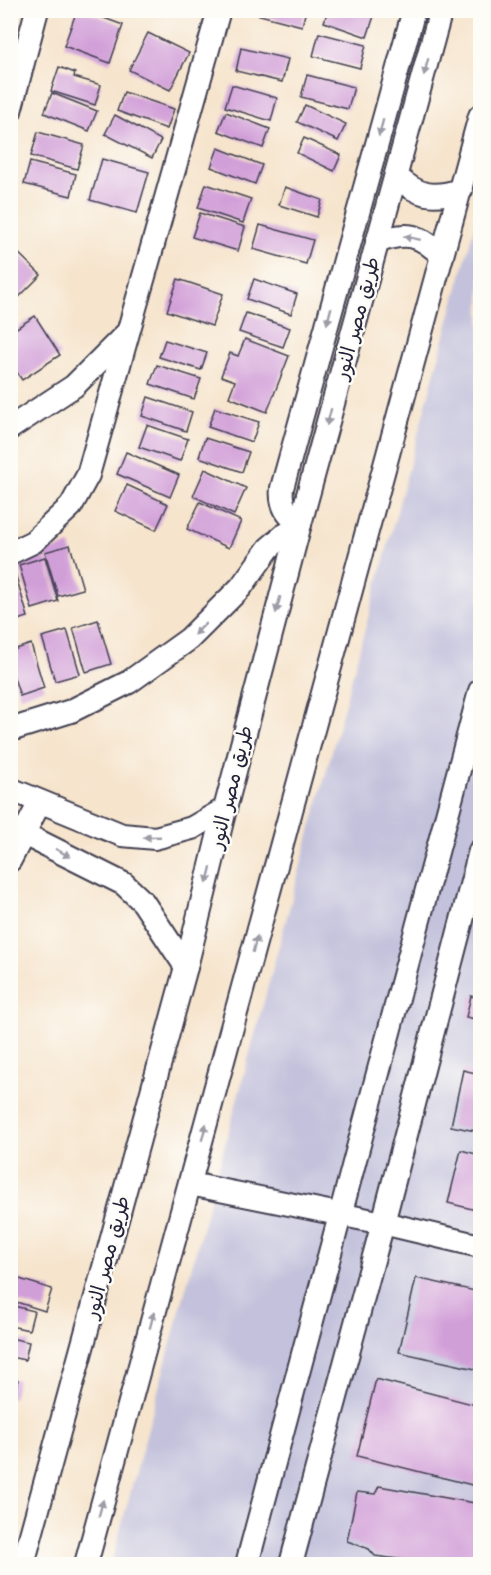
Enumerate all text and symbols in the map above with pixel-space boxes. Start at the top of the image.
one-way arrow [421,58,430,76]
one-way arrow [376,119,385,137]
one-way arrow [402,233,421,242]
street label: طريق مصر النور [329,254,386,384]
one-way arrow [324,307,333,325]
one-way arrow [324,408,333,426]
one-way arrow [273,596,283,614]
one-way arrow [192,622,207,636]
street label: طريق مصر النور [204,723,259,853]
one-way arrow [142,832,161,841]
one-way arrow [54,848,71,858]
one-way arrow [203,866,213,884]
one-way arrow [251,935,260,953]
one-way arrow [200,1123,209,1141]
street label: طريق مصر النور [79,1193,136,1323]
one-way arrow [148,1311,158,1329]
one-way arrow [97,1499,106,1517]

